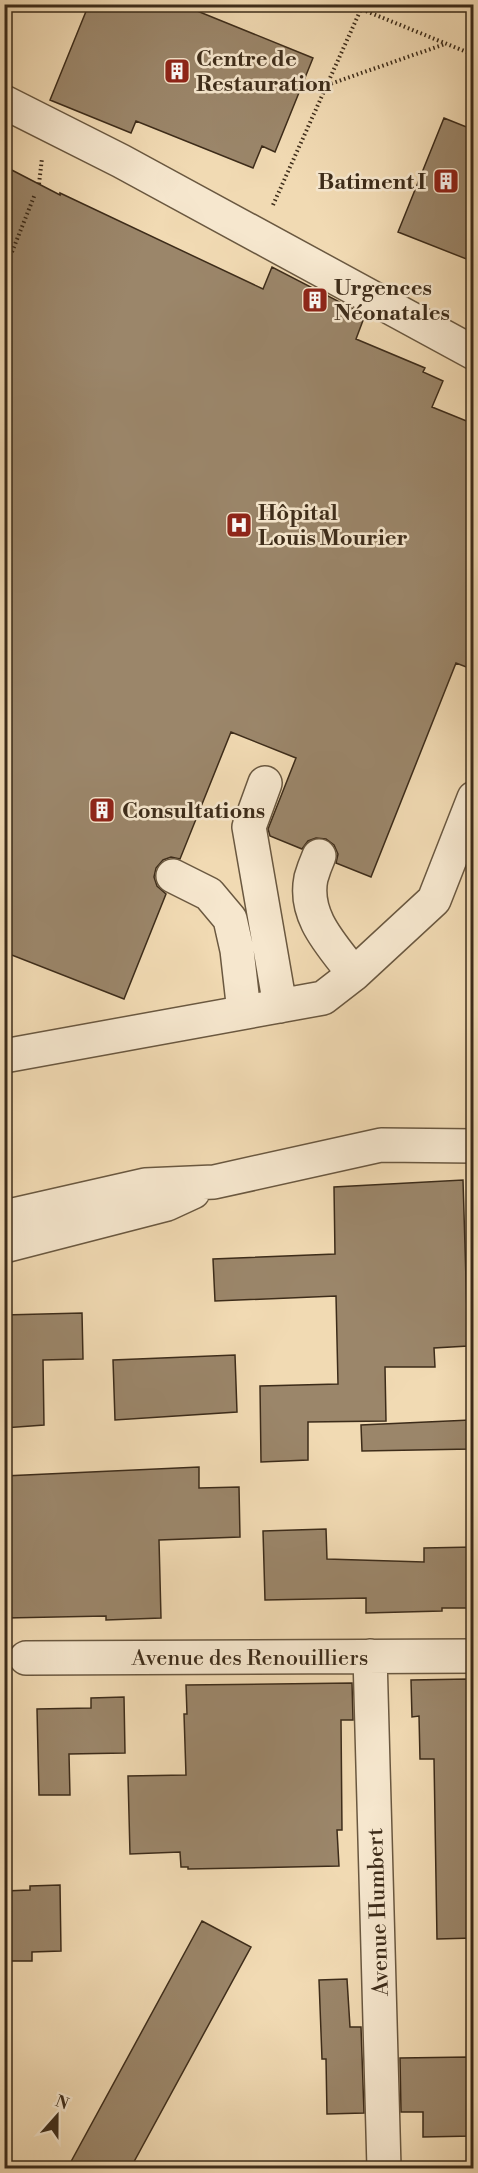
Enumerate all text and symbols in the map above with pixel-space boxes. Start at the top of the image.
place label: Centre de Restauration [196,46,332,98]
building icon: Centre de Restauration [162,56,192,86]
building icon: Batiment I [431,166,461,196]
place label: Batiment I [318,169,427,196]
place label: Urgences Néonatales [334,275,450,327]
building icon: Urgences Néonatales [300,285,330,315]
place label: Hôpital Louis Mourier [258,500,408,552]
hospital icon: Hôpital Louis Mourier [224,510,254,540]
building icon: Consultations [87,795,117,825]
place label: Consultations [122,798,265,825]
street label: Avenue des Renouilliers [131,1645,368,1672]
street label: Avenue Humbert [362,1827,395,1997]
north arrow [27,2086,87,2146]
text: N [53,2091,72,2115]

